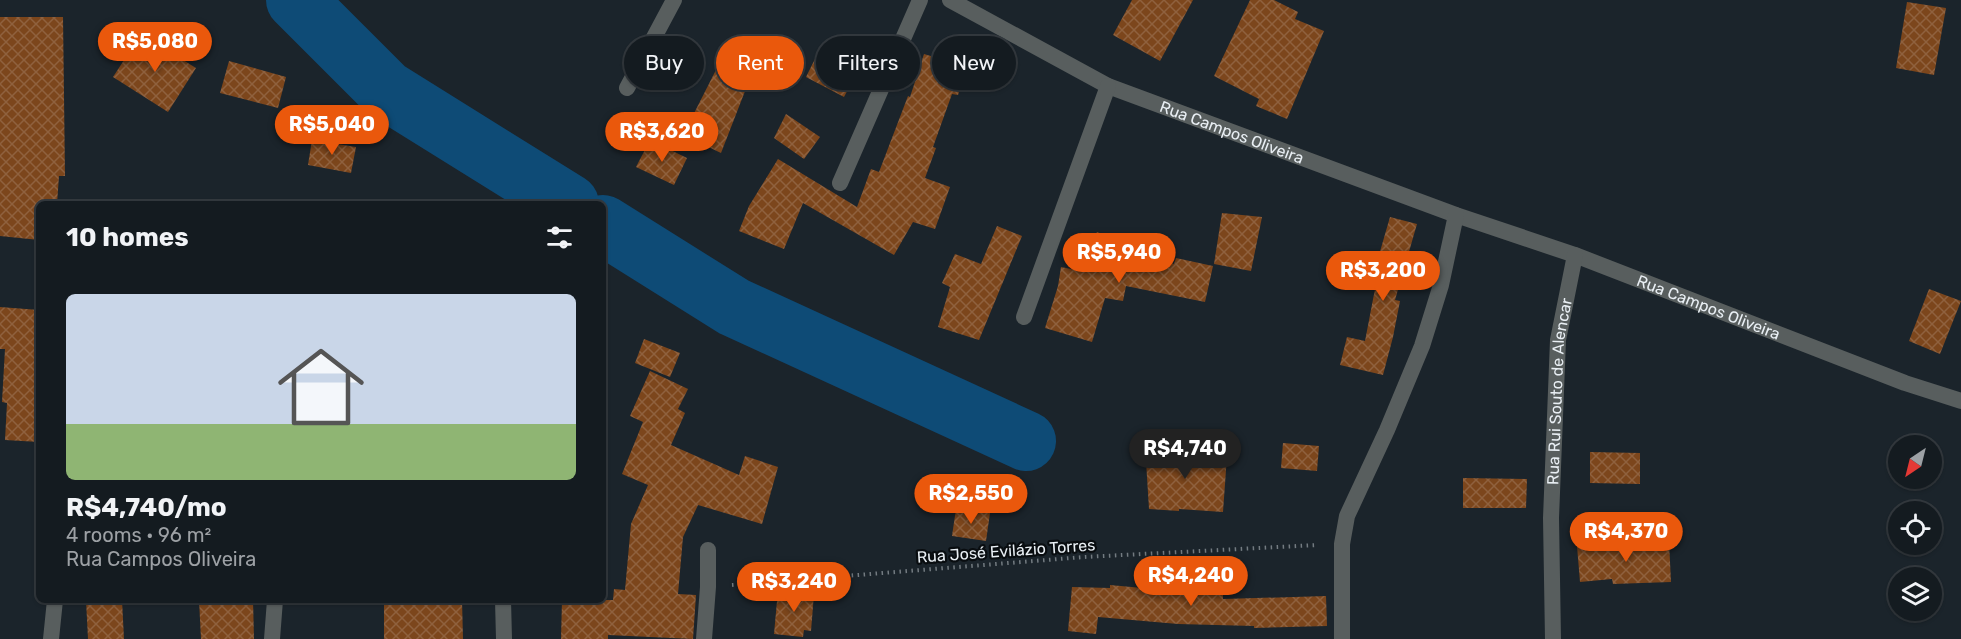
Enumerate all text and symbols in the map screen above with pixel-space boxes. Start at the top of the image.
pin: R$5,080 [100,22,210,73]
text: R$5,080 [112,29,198,53]
chip: Buy [624,36,704,90]
chip: Rent [716,36,804,90]
chip: Filters [816,36,920,90]
chip: New [932,36,1016,90]
street label: Rua Campos Oliveira [1157,97,1307,167]
pin: R$5,040 [277,105,387,156]
text: R$5,040 [289,112,375,136]
pin: R$3,620 [607,112,717,163]
text: R$3,620 [619,119,705,143]
icon: filters [543,221,576,254]
text: 10 homes [66,222,189,253]
pin: R$5,940 [1064,233,1174,284]
text: R$5,940 [1077,240,1161,264]
pin: R$3,200 [1328,251,1438,302]
text: R$3,200 [1340,258,1426,282]
street label: Rua Campos Oliveira [1634,270,1783,343]
street label: Rua Rui Souto de Alencar [1543,296,1576,485]
icon: home [267,333,375,441]
pin: R$4,740 [1130,429,1240,480]
north arrow [1888,435,1942,489]
map controls [1888,435,1942,621]
text: R$4,740 [1143,436,1227,460]
pin: R$2,550 [916,474,1026,525]
text: R$2,550 [928,481,1014,505]
text: R$4,740/mo [66,492,227,523]
button: locate [1888,501,1942,555]
pin: R$4,370 [1571,512,1681,563]
text: R$4,370 [1584,519,1668,543]
text: 4 rooms · 96 m² [66,523,211,547]
street label: Rua José Evilázio Torres [916,535,1096,567]
text: Rua Campos Oliveira [66,547,256,571]
pin: R$4,240 [1136,556,1246,607]
pin: R$3,240 [739,562,849,613]
text: R$4,240 [1148,563,1234,587]
button: layers [1888,567,1942,621]
text: R$3,240 [751,569,837,593]

